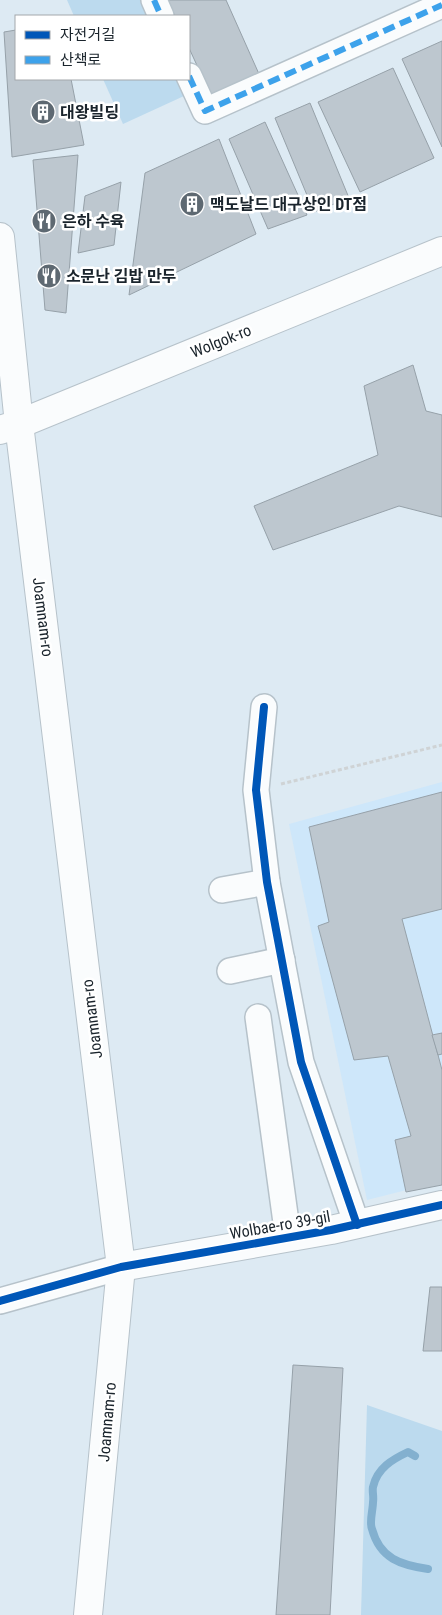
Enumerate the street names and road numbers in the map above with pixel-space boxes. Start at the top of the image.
street label: Wolgok-ro [188,320,254,362]
street label: Joamnam-ro [29,576,57,658]
street label: Joamnam-ro [78,978,106,1060]
street label: Wolbae-ro 39-gil [228,1207,332,1243]
street label: Joamnam-ro [94,1381,120,1463]

